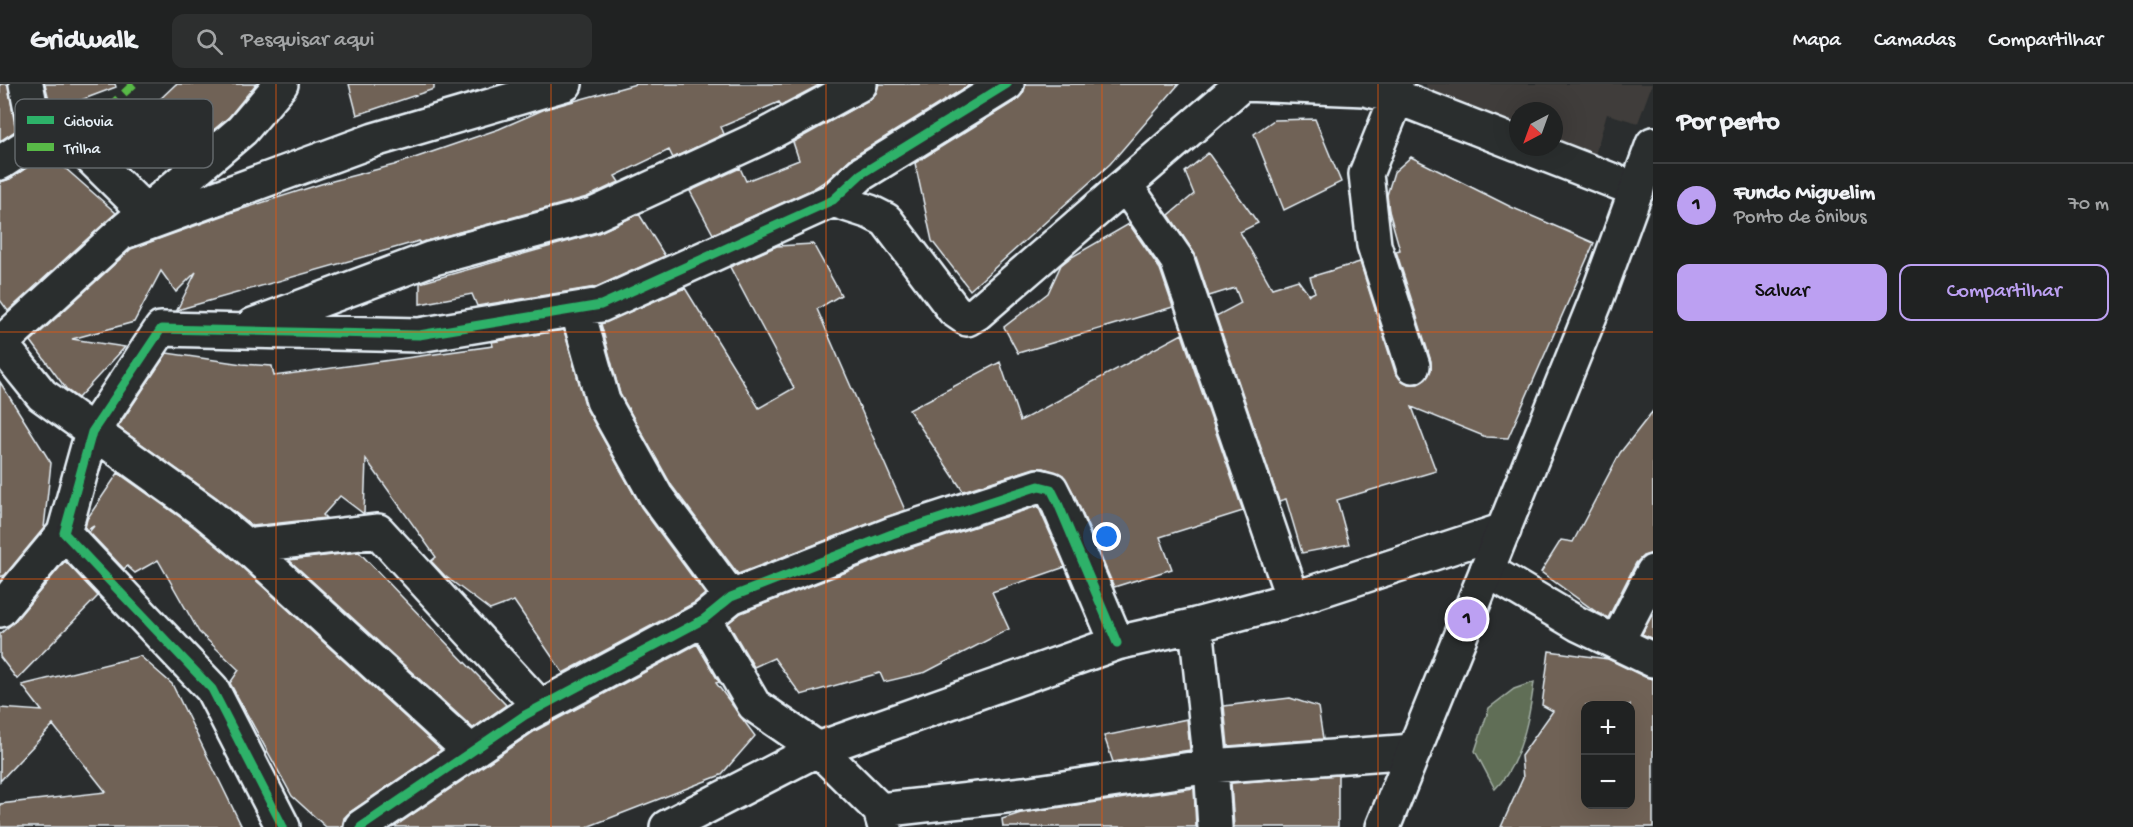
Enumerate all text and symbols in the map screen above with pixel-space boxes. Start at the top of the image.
search box [172,14,592,68]
text: Gridwalk [30,25,136,58]
icon: search [193,25,226,58]
text: Pesquisar aqui [241,28,375,54]
text: Mapa [1793,29,1841,54]
text: Camadas [1874,29,1955,54]
text: Compartilhar [1988,29,2103,54]
legend [15,99,213,168]
north arrow [1509,102,1563,156]
text: Por perto [1677,108,1780,139]
text: Ciclovia [64,114,114,133]
text: Trilha [63,141,101,160]
text: Fundo Miguelim [1734,181,1875,207]
text: 1 [1692,194,1701,217]
text: 70 m [2068,194,2109,217]
text: Ponto de ônibus [1734,207,1867,230]
button: Salvar [1677,264,1887,321]
button: Compartilhar [1899,264,2109,321]
your location [1092,522,1121,551]
pin: 1 [1448,596,1486,642]
map controls [1581,701,1635,809]
button: + [1581,701,1635,755]
button: − [1581,755,1635,809]

